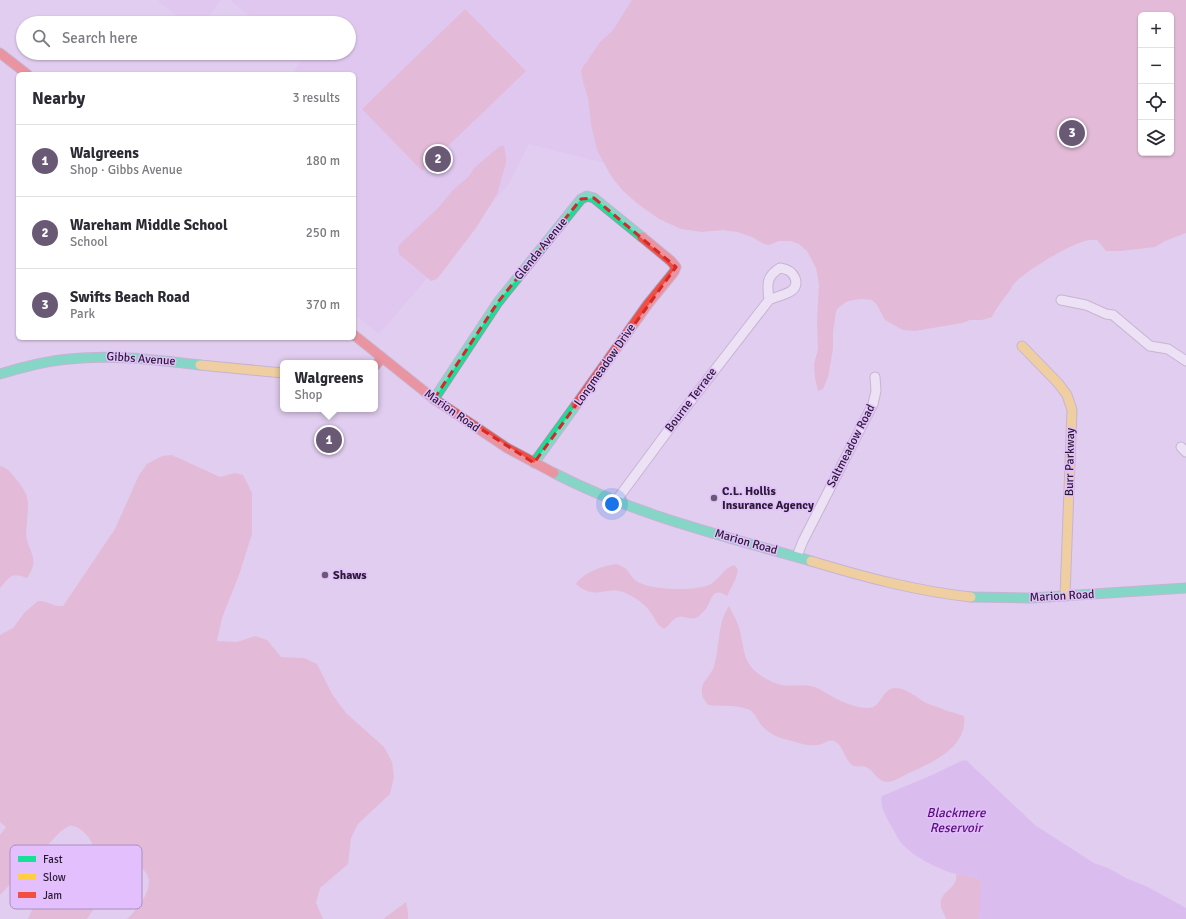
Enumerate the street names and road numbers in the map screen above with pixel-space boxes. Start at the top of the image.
street label: Glenda Avenue [511,215,571,283]
street label: Longmeadow Drive [571,321,639,409]
street label: Gibbs Avenue [106,349,176,369]
street label: Bourne Terrace [662,365,720,435]
street label: Marion Road [421,386,483,436]
street label: Saltmeadow Road [824,402,878,490]
street label: Burr Parkway [1062,427,1078,496]
street label: Marion Road [713,526,779,558]
street label: Marion Road [1029,587,1095,605]

